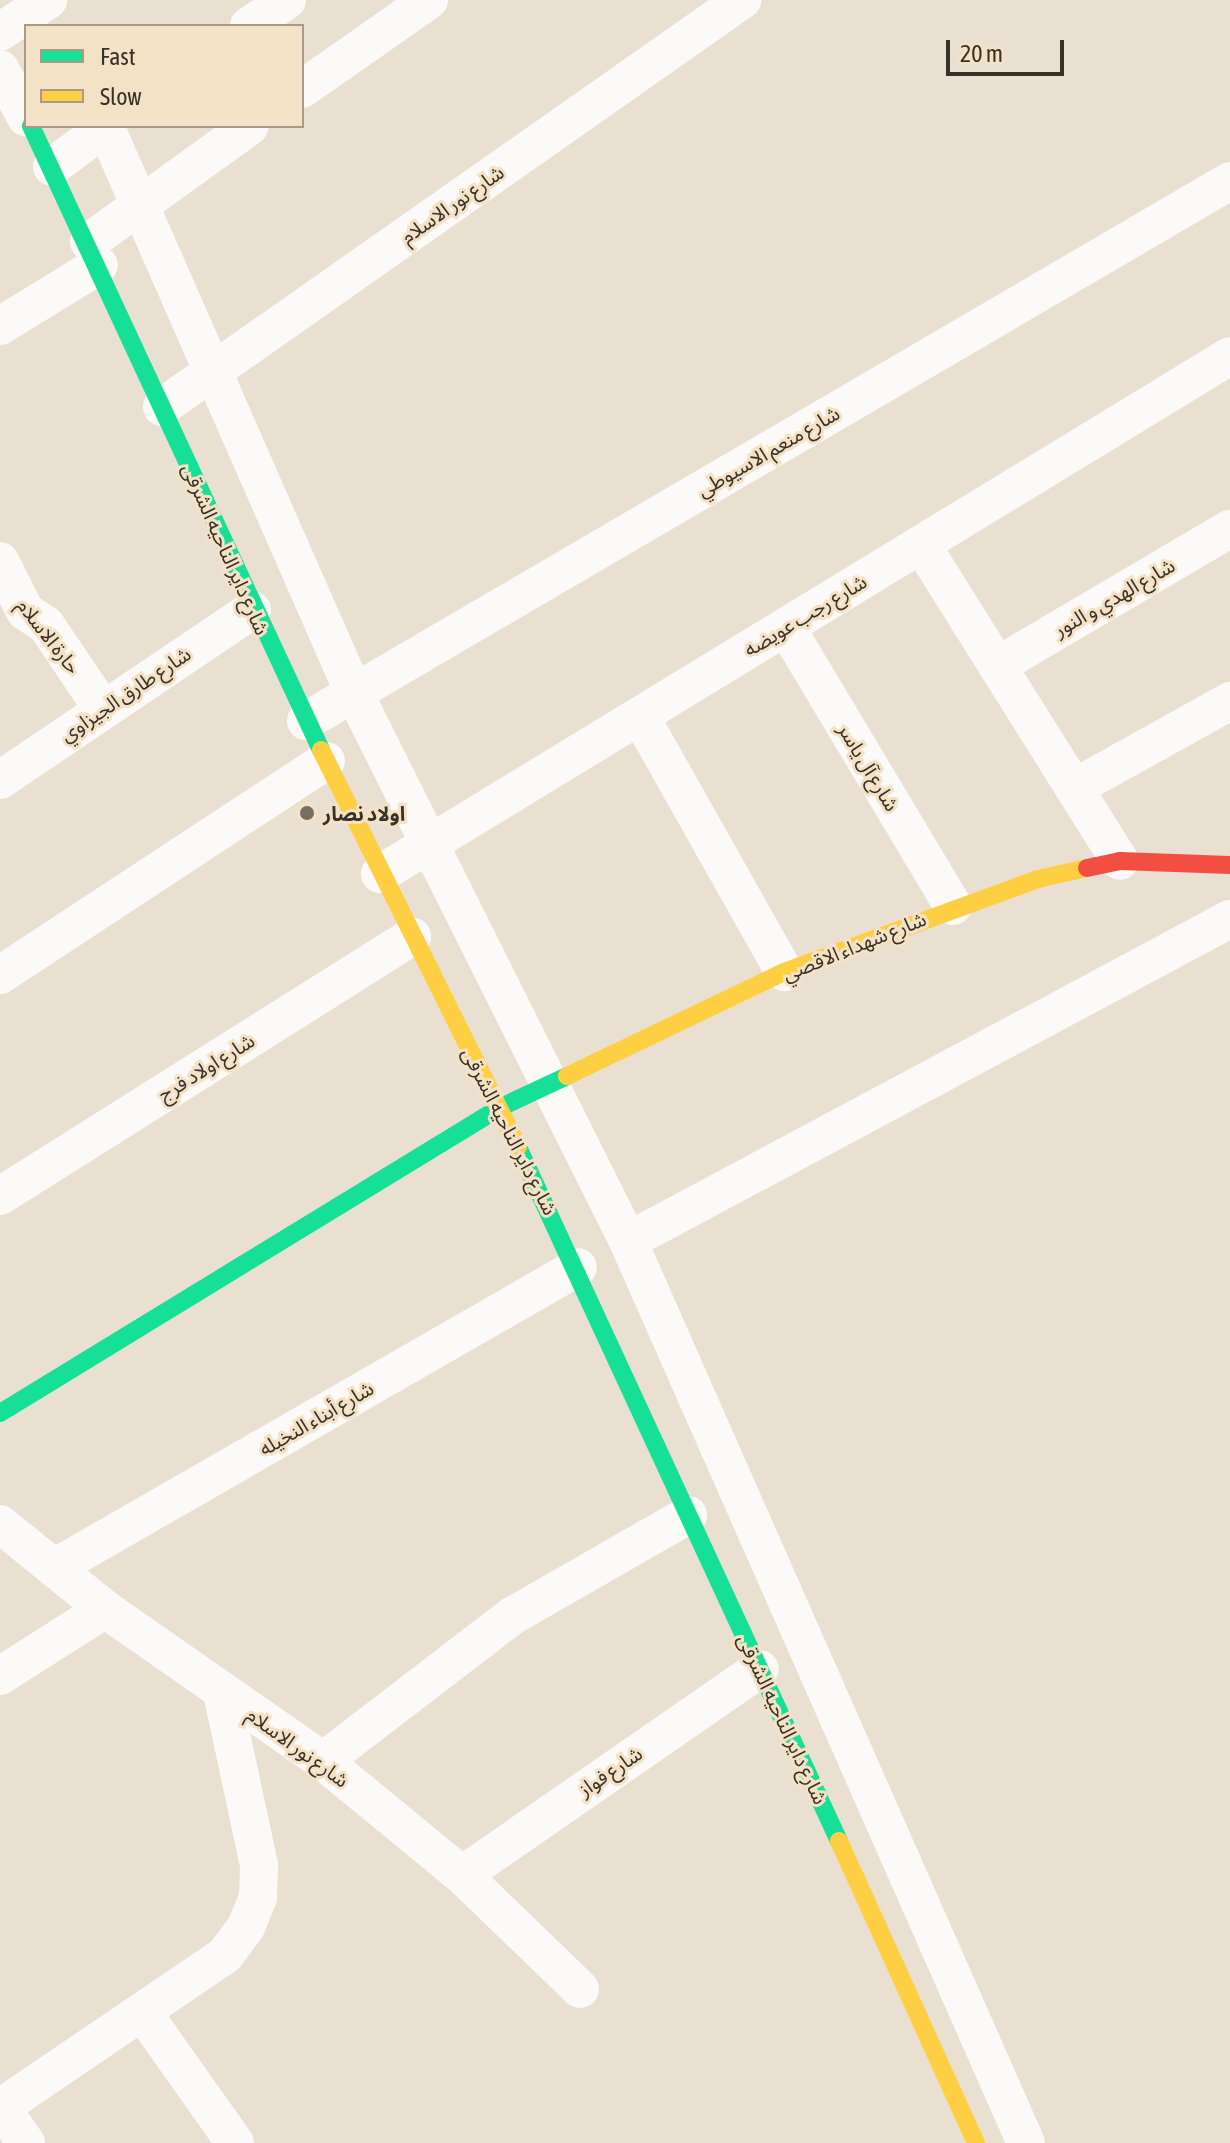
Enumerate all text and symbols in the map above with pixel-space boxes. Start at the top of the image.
legend [24,24,304,128]
scale bar [950,24,1068,74]
text: 20 m [960,40,1003,67]
text: Fast [100,43,136,70]
text: Slow [100,83,142,110]
street label: شارع نور الاسلام [396,160,508,248]
street label: شارع منعم الاسيوطي [692,400,844,502]
street label: شارع داير الناحيه الشرقى [177,460,275,638]
street label: شارع الهدي و النور [1049,553,1179,641]
street label: شارع رجب عويضه [739,569,871,661]
street label: حارة الاسلام [12,594,86,678]
street label: شارع طارق الجيزاوي [55,641,195,747]
street label: شارع آل ياسر [833,719,905,815]
place label: اولاد نصار [323,801,405,825]
marker: اولاد نصار [298,804,316,822]
street label: شارع شهداء الاقصي [779,906,929,986]
street label: شارع اولاد فرج [153,1028,259,1106]
street label: شارع داير الناحيه الشرقى [457,1043,563,1219]
street label: شارع أبناء النخيله [254,1376,378,1460]
street label: شارع داير الناحيه الشرقى [733,1630,833,1808]
street label: شارع نور الاسلام [242,1702,354,1792]
street label: شارع فواز [573,1741,647,1801]

